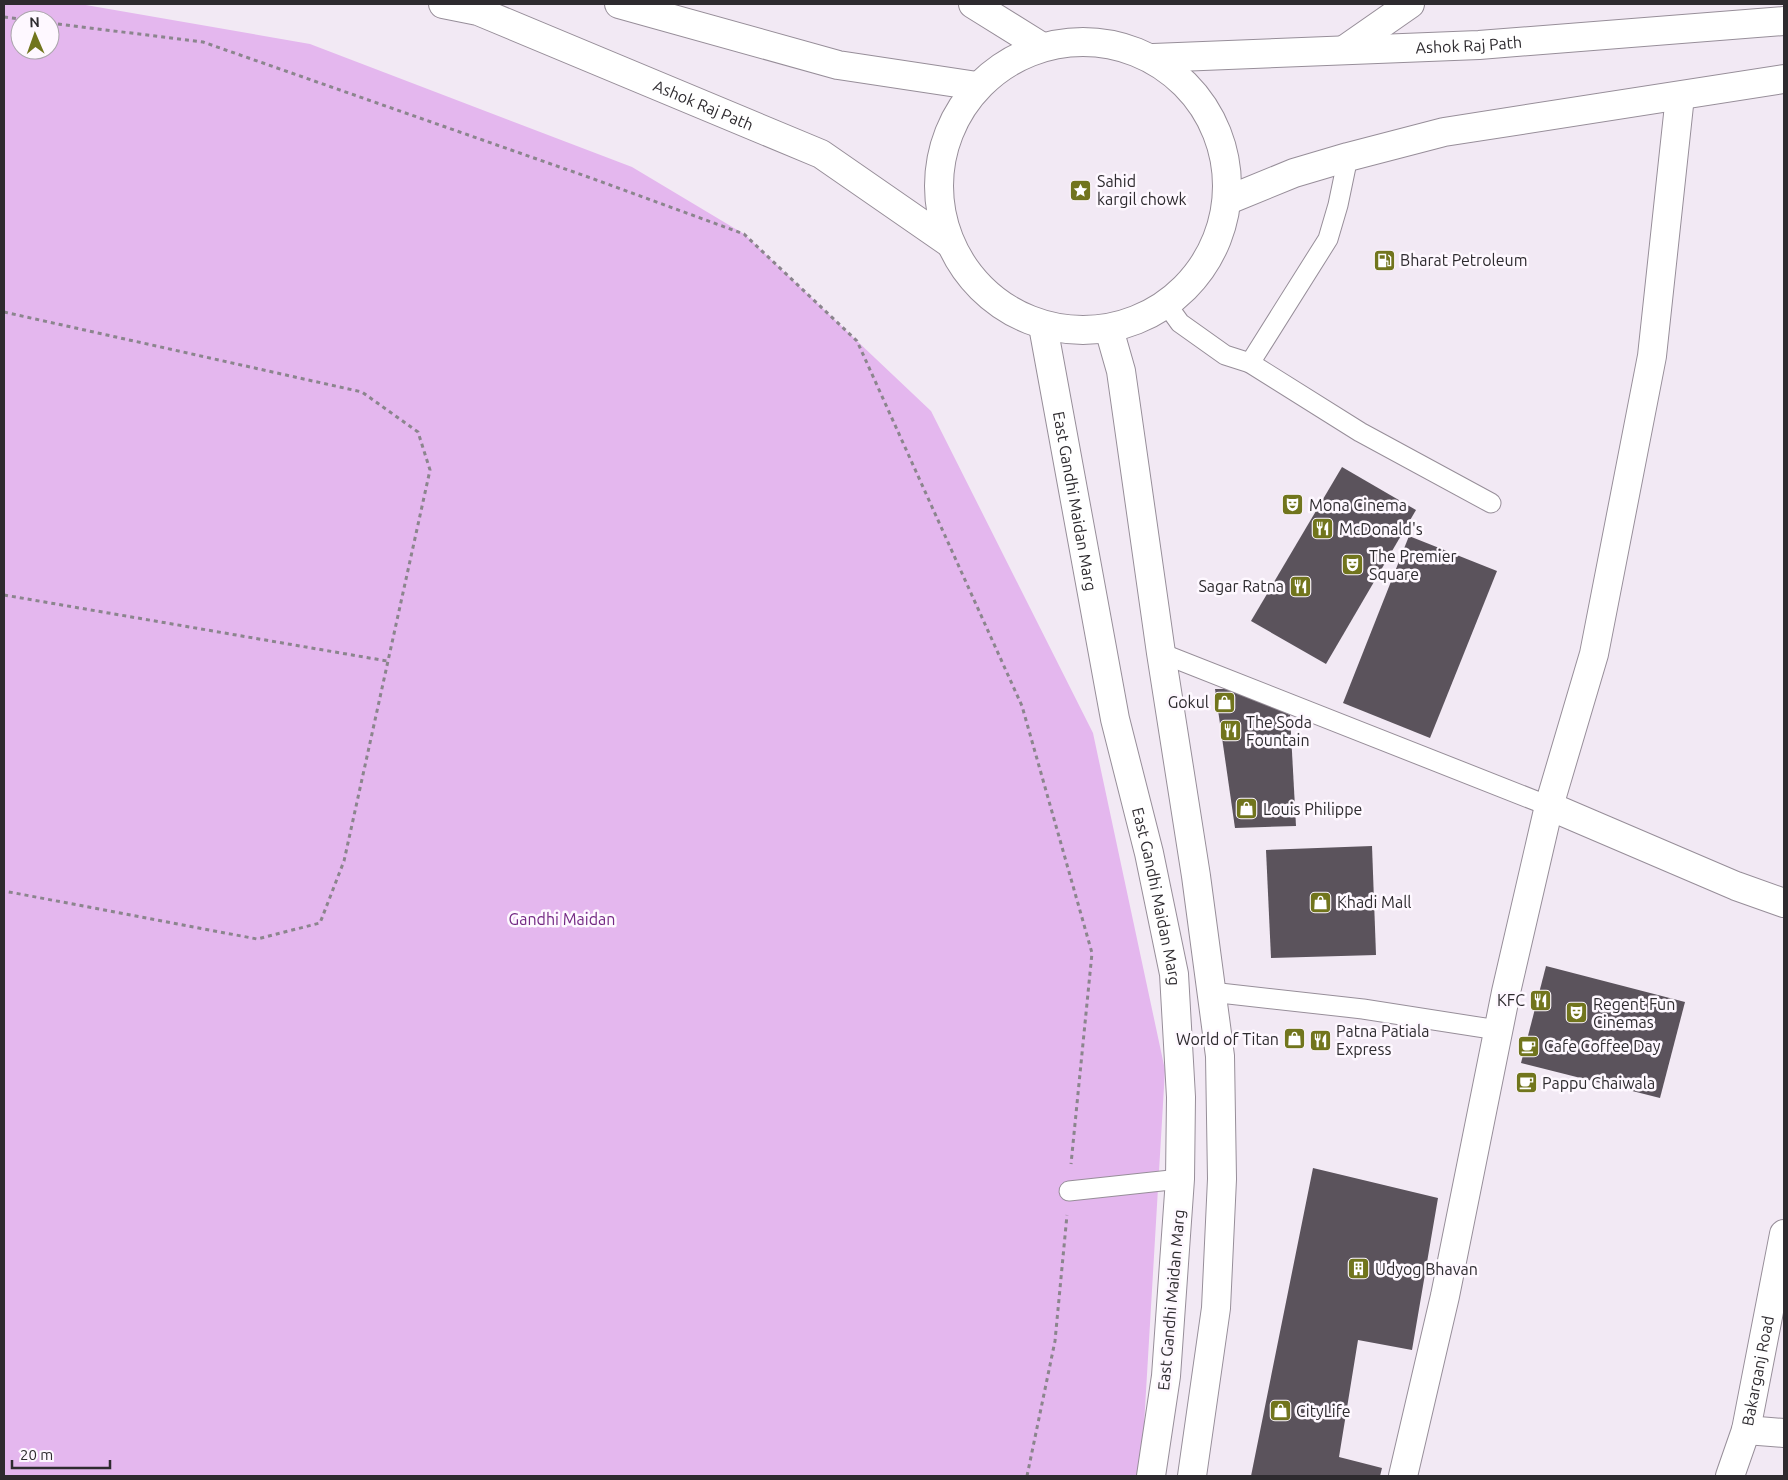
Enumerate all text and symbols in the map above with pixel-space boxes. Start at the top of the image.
north arrow [10,10,60,60]
text: N [29,14,40,30]
street label: Ashok Raj Path [1415,33,1523,57]
street label: Ashok Raj Path [651,76,756,134]
place label: Sahid kargil chowk [1097,172,1187,208]
place icon: Sahid kargil chowk [1069,178,1093,202]
fuel station icon: Bharat Petroleum [1372,248,1396,272]
place label: Bharat Petroleum [1400,251,1528,269]
street label: East Gandhi Maidan Marg [1050,410,1100,592]
theatre icon: Mona Cinema [1281,493,1305,517]
place label: Mona Cinema [1309,496,1407,514]
restaurant icon: McDonald's [1311,517,1335,541]
place label: McDonald's [1339,520,1423,538]
place label: The Premier Square [1369,547,1457,583]
theatre icon: The Premier Square [1341,553,1365,577]
restaurant icon: Sagar Ratna [1288,574,1312,598]
place label: Sagar Ratna [1198,577,1284,595]
shop icon: Gokul [1213,690,1237,714]
place label: Gokul [1168,693,1209,711]
place label: The Soda Fountain [1246,713,1312,749]
restaurant icon: The Soda Fountain [1218,719,1242,743]
shop icon: Louis Philippe [1235,797,1259,821]
place label: Louis Philippe [1263,800,1362,818]
street label: East Gandhi Maidan Marg [1129,805,1184,986]
shop icon: Khadi Mall [1309,890,1333,914]
place label: Khadi Mall [1337,893,1412,911]
park label: Gandhi Maidan [509,910,615,928]
restaurant icon: KFC [1529,988,1553,1012]
place label: KFC [1497,991,1525,1009]
place label: Regent Fun Cinemas [1593,995,1675,1031]
theatre icon: Regent Fun Cinemas [1565,1001,1589,1025]
place label: Patna Patiala Express [1336,1022,1429,1058]
shop icon: World of Titan [1283,1027,1307,1051]
restaurant icon: Patna Patiala Express [1308,1028,1332,1052]
place label: World of Titan [1176,1030,1279,1048]
cafe icon: Cafe Coffee Day [1516,1034,1540,1058]
place label: Cafe Coffee Day [1544,1037,1661,1055]
cafe icon: Pappu Chaiwala [1514,1071,1538,1095]
place label: Pappu Chaiwala [1542,1074,1655,1092]
street label: East Gandhi Maidan Marg [1154,1209,1188,1391]
building icon: Udyog Bhavan [1347,1257,1371,1281]
place label: Udyog Bhavan [1375,1260,1478,1278]
street label: Bakarganj Road [1738,1314,1777,1427]
shop icon: CityLife [1268,1399,1292,1423]
place label: CityLife [1296,1402,1351,1420]
scale bar [12,1438,110,1470]
text: 20 m [20,1446,53,1463]

